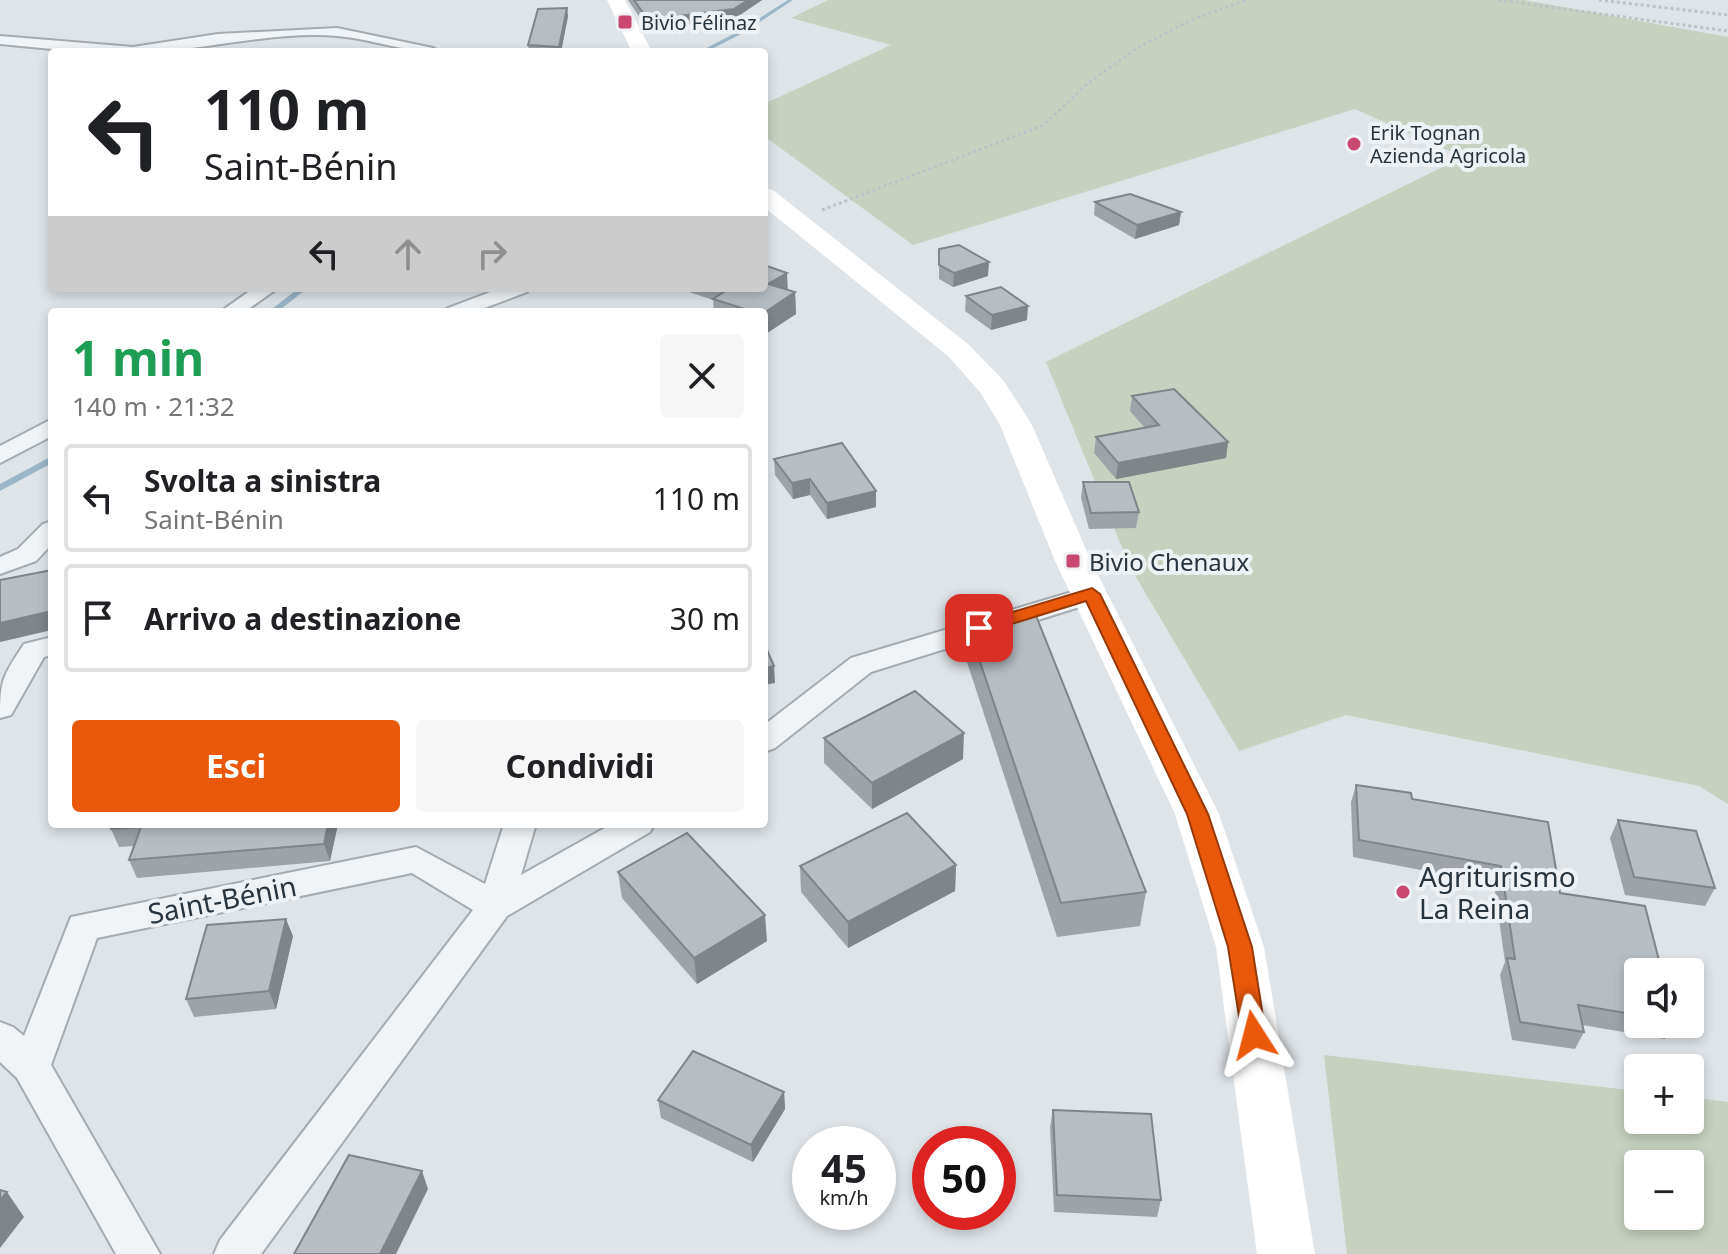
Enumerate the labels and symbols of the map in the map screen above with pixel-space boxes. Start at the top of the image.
place label: Bivio Félinaz [641,9,757,36]
marker: Bivio Félinaz [616,13,634,31]
place label: Erik Tognan Azienda Agricola [1370,119,1526,169]
marker: Erik Tognan Azienda Agricola [1345,135,1363,153]
place label: Bivio Chenaux [1089,545,1250,578]
marker: Bivio Chenaux [1064,552,1082,570]
pin [945,594,1013,662]
place label: Agriturismo La Reina [1419,857,1576,927]
street label: Saint-Bénin [144,866,300,932]
marker: Agriturismo La Reina [1394,883,1412,901]
position arrow [1212,993,1296,1077]
speed limit sign: 50 [912,1126,1016,1230]

